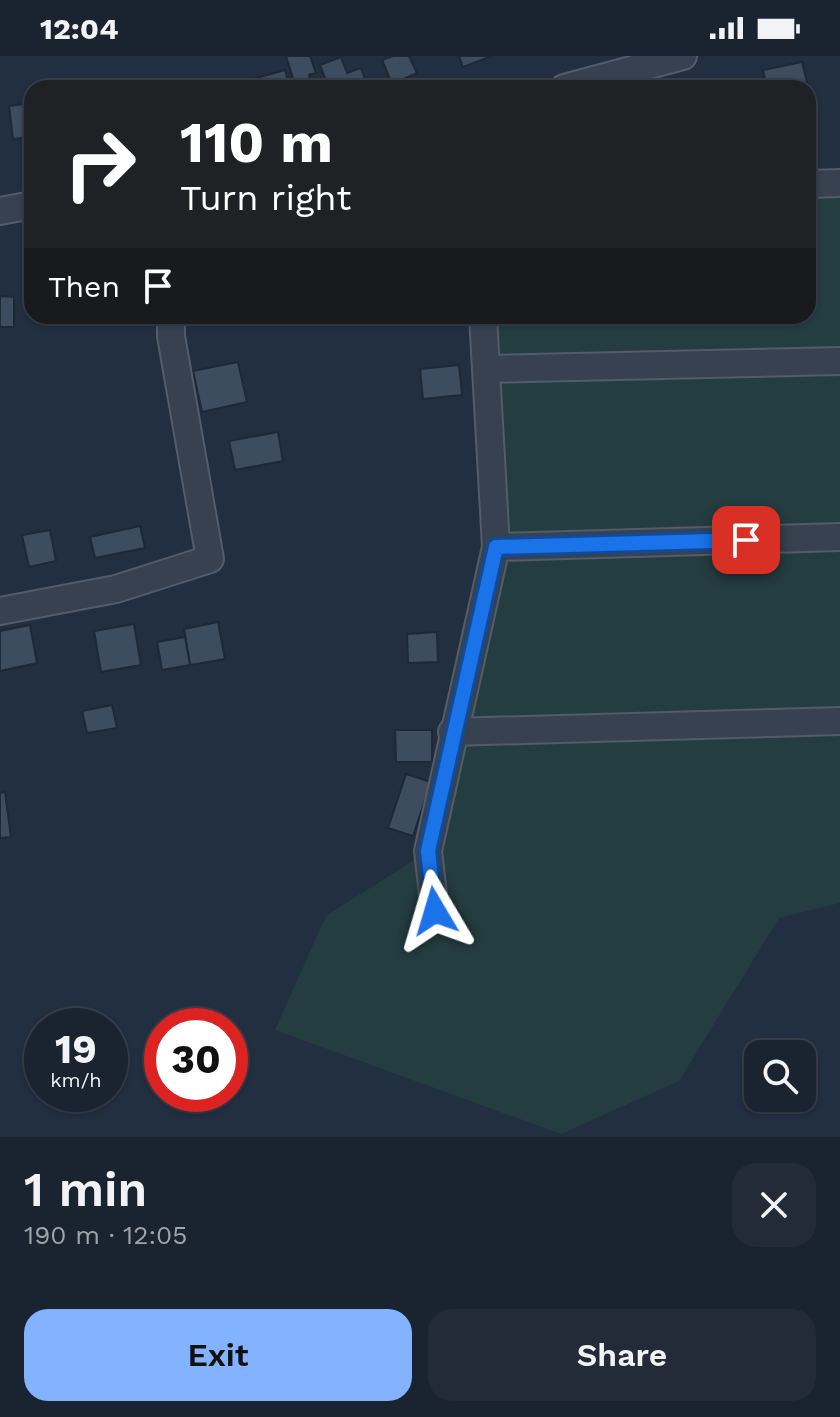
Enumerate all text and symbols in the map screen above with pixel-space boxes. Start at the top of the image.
text: 12:04 [40,11,119,46]
text: 110 m [180,110,333,176]
icon: right [48,112,152,216]
text: Turn right [180,177,351,219]
icon: arrive [136,264,180,308]
text: Then [48,269,120,304]
pin [712,506,780,574]
icon: arrive [724,518,768,562]
position arrow [393,869,477,953]
speed limit sign: 30 [144,1008,248,1112]
text: 19 [55,1026,97,1073]
map controls [744,1040,816,1112]
button: search [744,1040,816,1112]
text: km/h [50,1068,102,1092]
text: 1 min [24,1161,147,1218]
button: close [732,1163,816,1247]
text: 190 m · 12:05 [24,1220,187,1250]
button: Exit [24,1309,412,1401]
button: Share [428,1309,816,1401]

